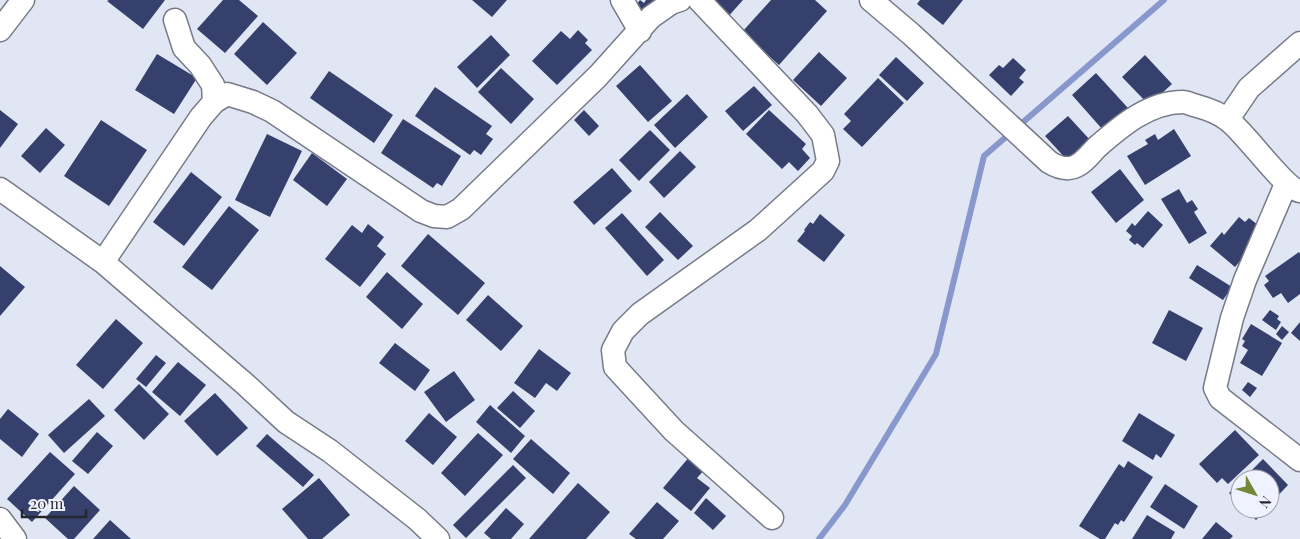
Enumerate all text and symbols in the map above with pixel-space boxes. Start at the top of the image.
north arrow [1230,469,1280,519]
scale bar [22,486,86,518]
text: 20 m [30,493,64,513]
text: N [1255,493,1276,512]

